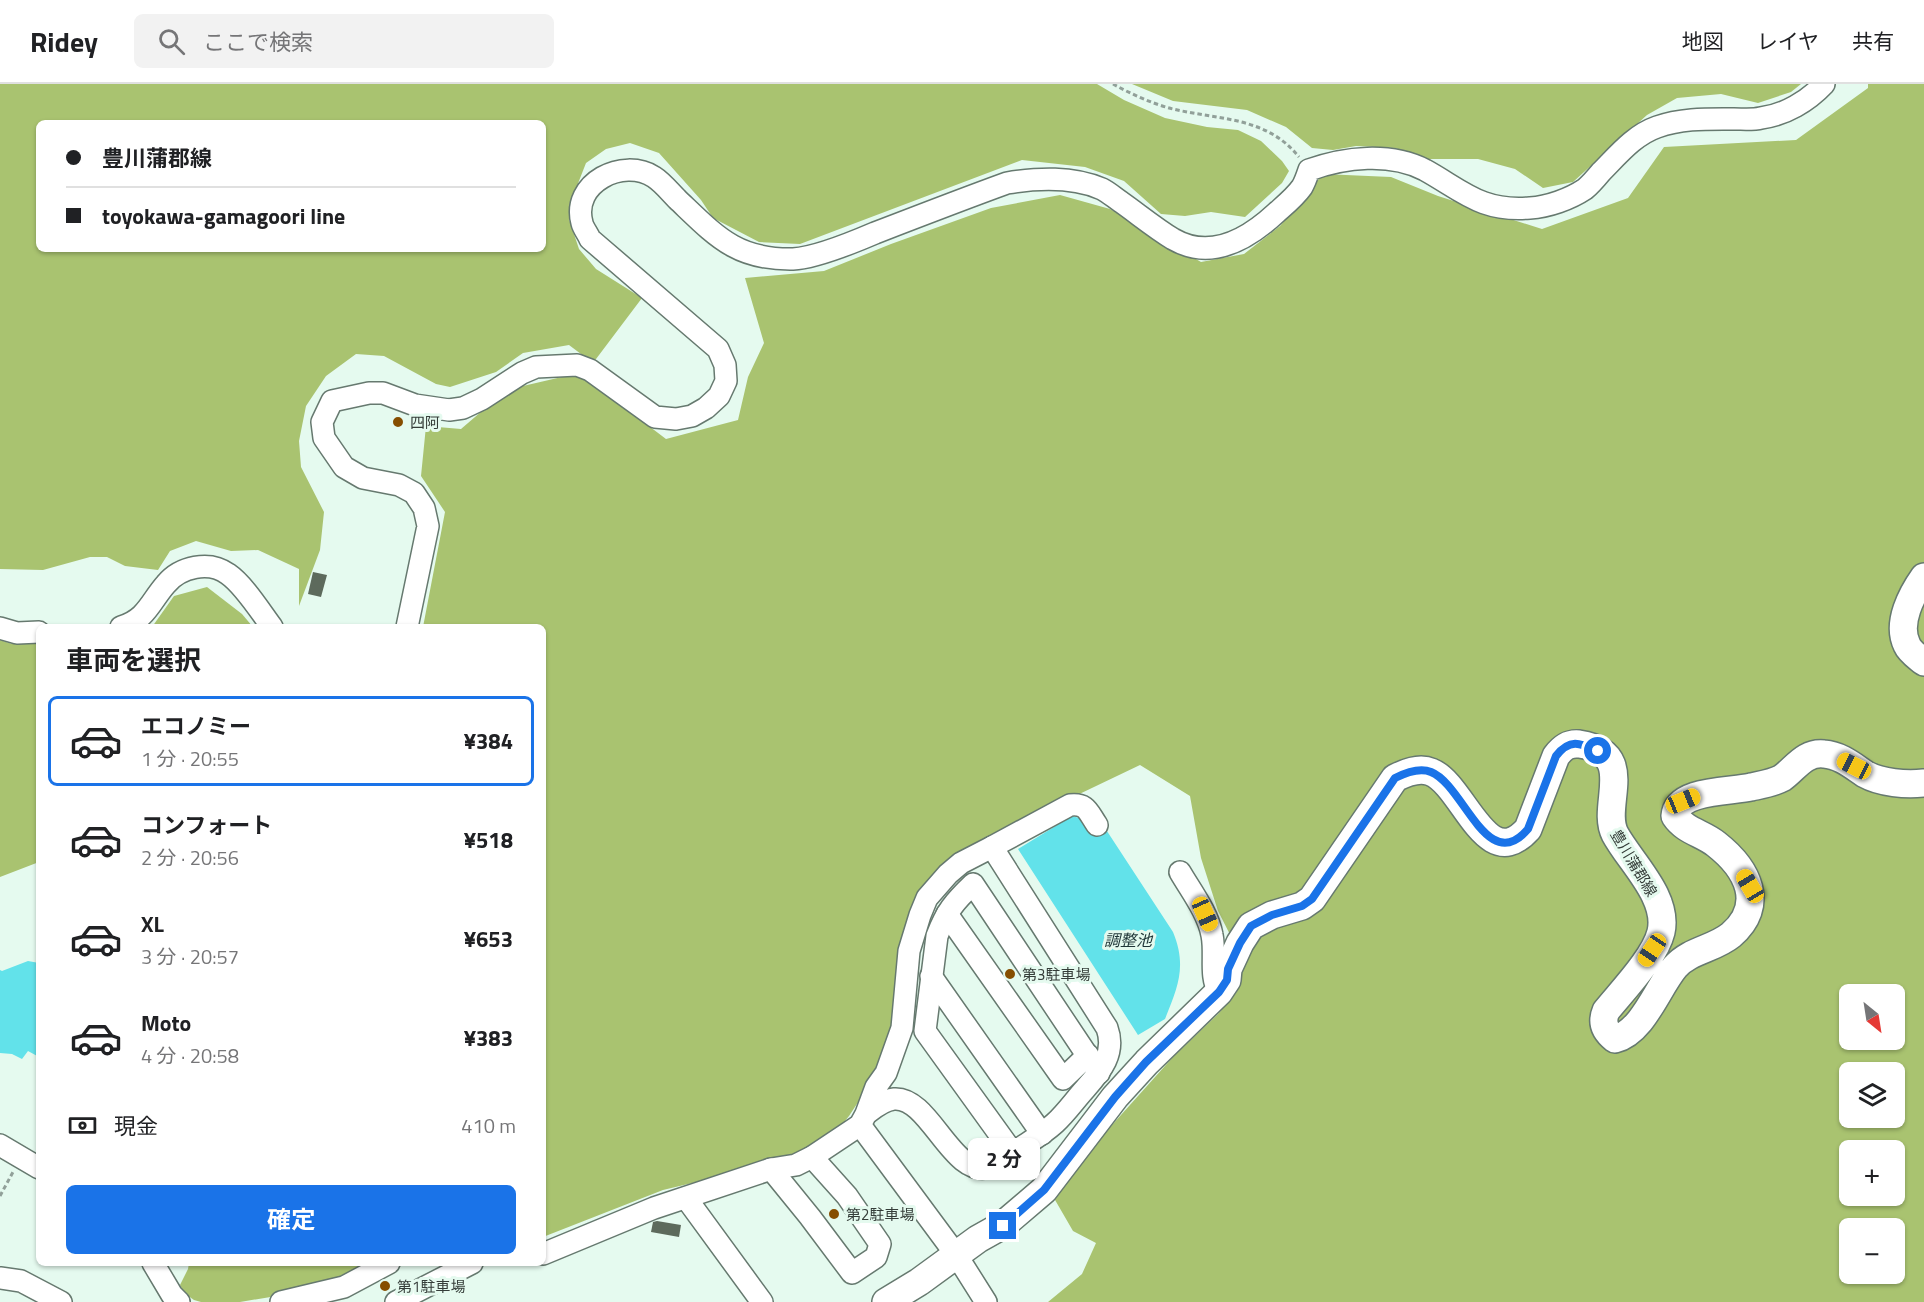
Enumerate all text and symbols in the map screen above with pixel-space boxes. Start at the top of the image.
search box [134,14,554,68]
text: Ridey [30,20,98,63]
icon: search [155,25,188,58]
text: ここで検索 [203,25,313,59]
text: 地図 [1682,25,1724,57]
text: レイヤ [1757,25,1819,57]
text: 共有 [1852,25,1894,57]
text: 豊川蒲郡線 [102,141,212,175]
text: toyokawa-gamagoori line [102,199,345,233]
place label: 四阿 [410,411,440,434]
marker: 四阿 [391,415,405,429]
text: 車両を選択 [66,639,201,680]
text: エコノミー [141,709,251,743]
icon: car [69,714,123,768]
text: ¥384 [464,724,513,758]
route start [1584,737,1611,764]
text: 1 分 · 20:55 [141,743,239,774]
car [1834,750,1874,782]
car [1663,786,1703,816]
text: コンフォート [141,808,272,842]
icon: car [69,813,123,867]
text: ¥518 [464,823,513,857]
street label: 豊川蒲郡線 [1605,825,1663,901]
text: 2 分 · 20:56 [141,842,239,873]
car [1733,866,1767,906]
car [1189,894,1221,934]
text: XL [141,907,164,941]
icon: car [69,912,123,966]
text: ¥653 [464,922,513,956]
water label: 調整池 [1104,928,1154,952]
car [1634,930,1670,970]
text: 3 分 · 20:57 [141,941,239,972]
place label: 第3駐車場 [1022,963,1090,986]
marker: 第3駐車場 [1003,967,1017,981]
north arrow [1839,984,1905,1050]
map controls [1839,984,1905,1284]
text: Moto [141,1006,191,1040]
icon: car [69,1011,123,1065]
text: ¥383 [464,1021,513,1055]
text: 4 分 · 20:58 [141,1040,239,1071]
button: layers [1839,1062,1905,1128]
icon: cash [66,1109,99,1142]
text: 現金 [114,1109,158,1143]
text: 410 m [461,1110,516,1141]
callout: 2 分 [967,1139,1039,1181]
button: + [1839,1140,1905,1206]
text: 2 分 [986,1143,1022,1174]
button: 確定 [66,1185,516,1254]
place label: 第2駐車場 [846,1203,914,1226]
marker: 第2駐車場 [827,1207,841,1221]
route end [989,1212,1016,1239]
button: − [1839,1218,1905,1284]
place label: 第1駐車場 [397,1275,465,1298]
marker: 第1駐車場 [378,1279,392,1293]

